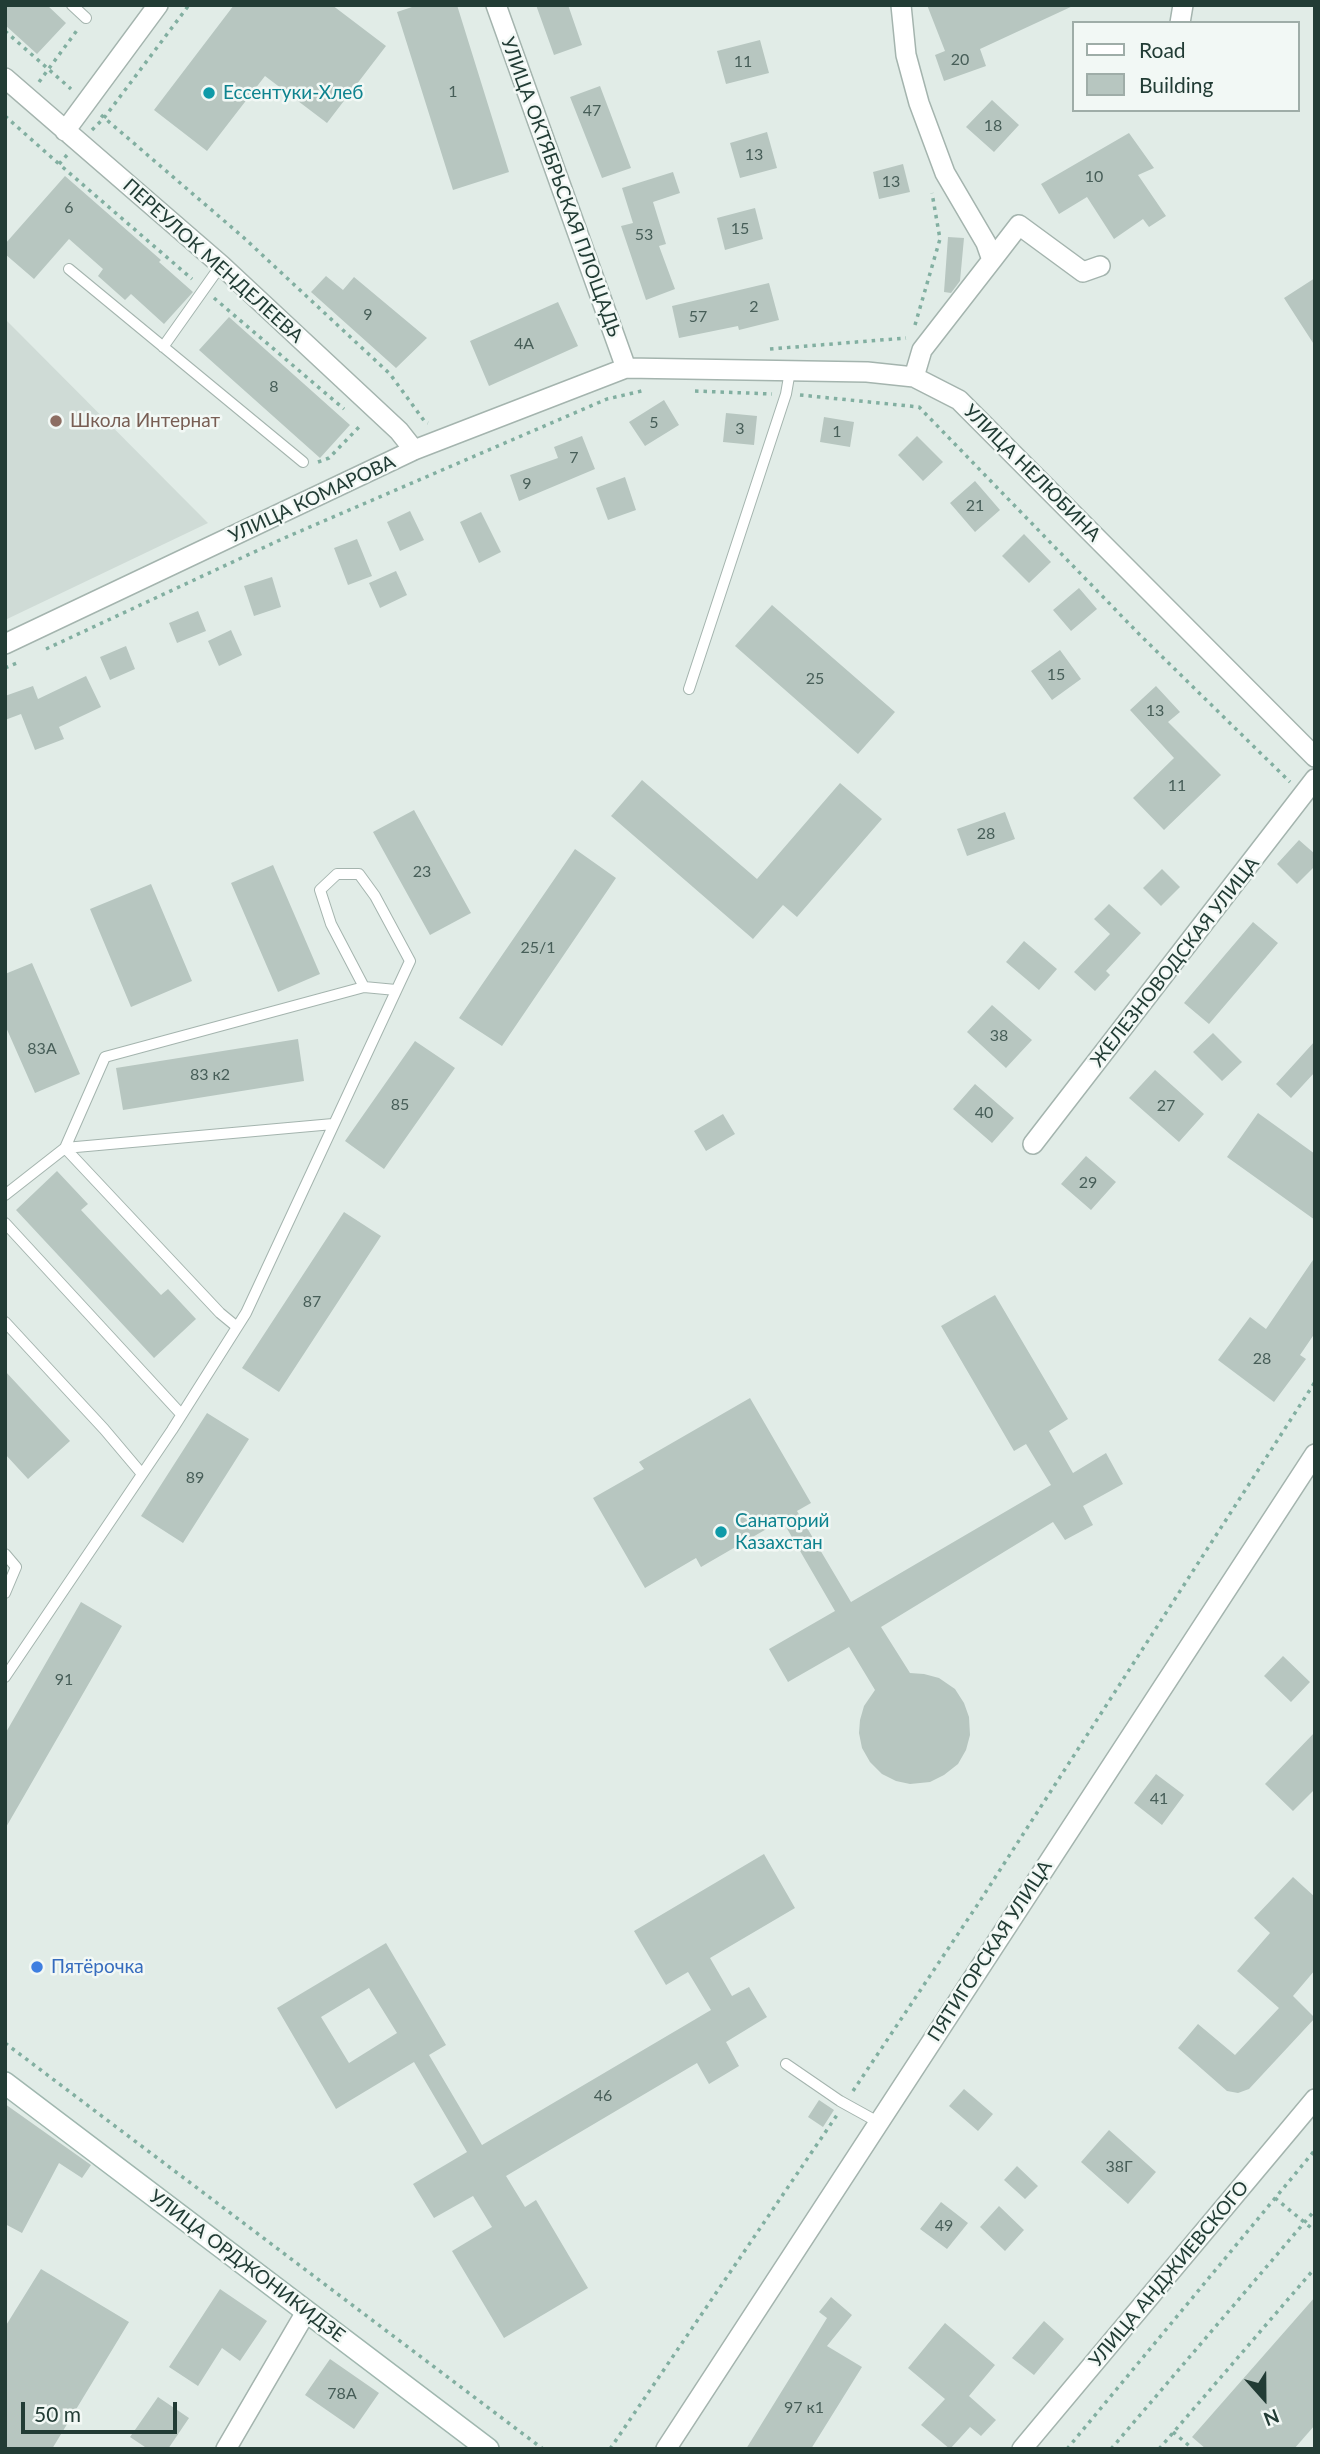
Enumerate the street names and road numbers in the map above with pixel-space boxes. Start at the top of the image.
street label: УЛИЦА ОКТЯБРЬСКАЯ ПЛОЩАДЬ [496,34,626,340]
street label: ПЕРЕУЛОК МЕНДЕЛЕЕВА [118,174,308,348]
street label: УЛИЦА НЕЛЮБИНА [959,400,1105,546]
street label: УЛИЦА КОМАРОВА [225,450,399,548]
street label: ЖЕЛЕЗНОВОДСКАЯ УЛИЦА [1086,852,1264,1072]
street label: ПЯТИГОРСКАЯ УЛИЦА [923,1856,1057,2046]
street label: УЛИЦА АНДЖИЕВСКОГО [1084,2176,1254,2372]
street label: УЛИЦА ОРДЖОНИКИДЗЕ [145,2185,349,2347]

